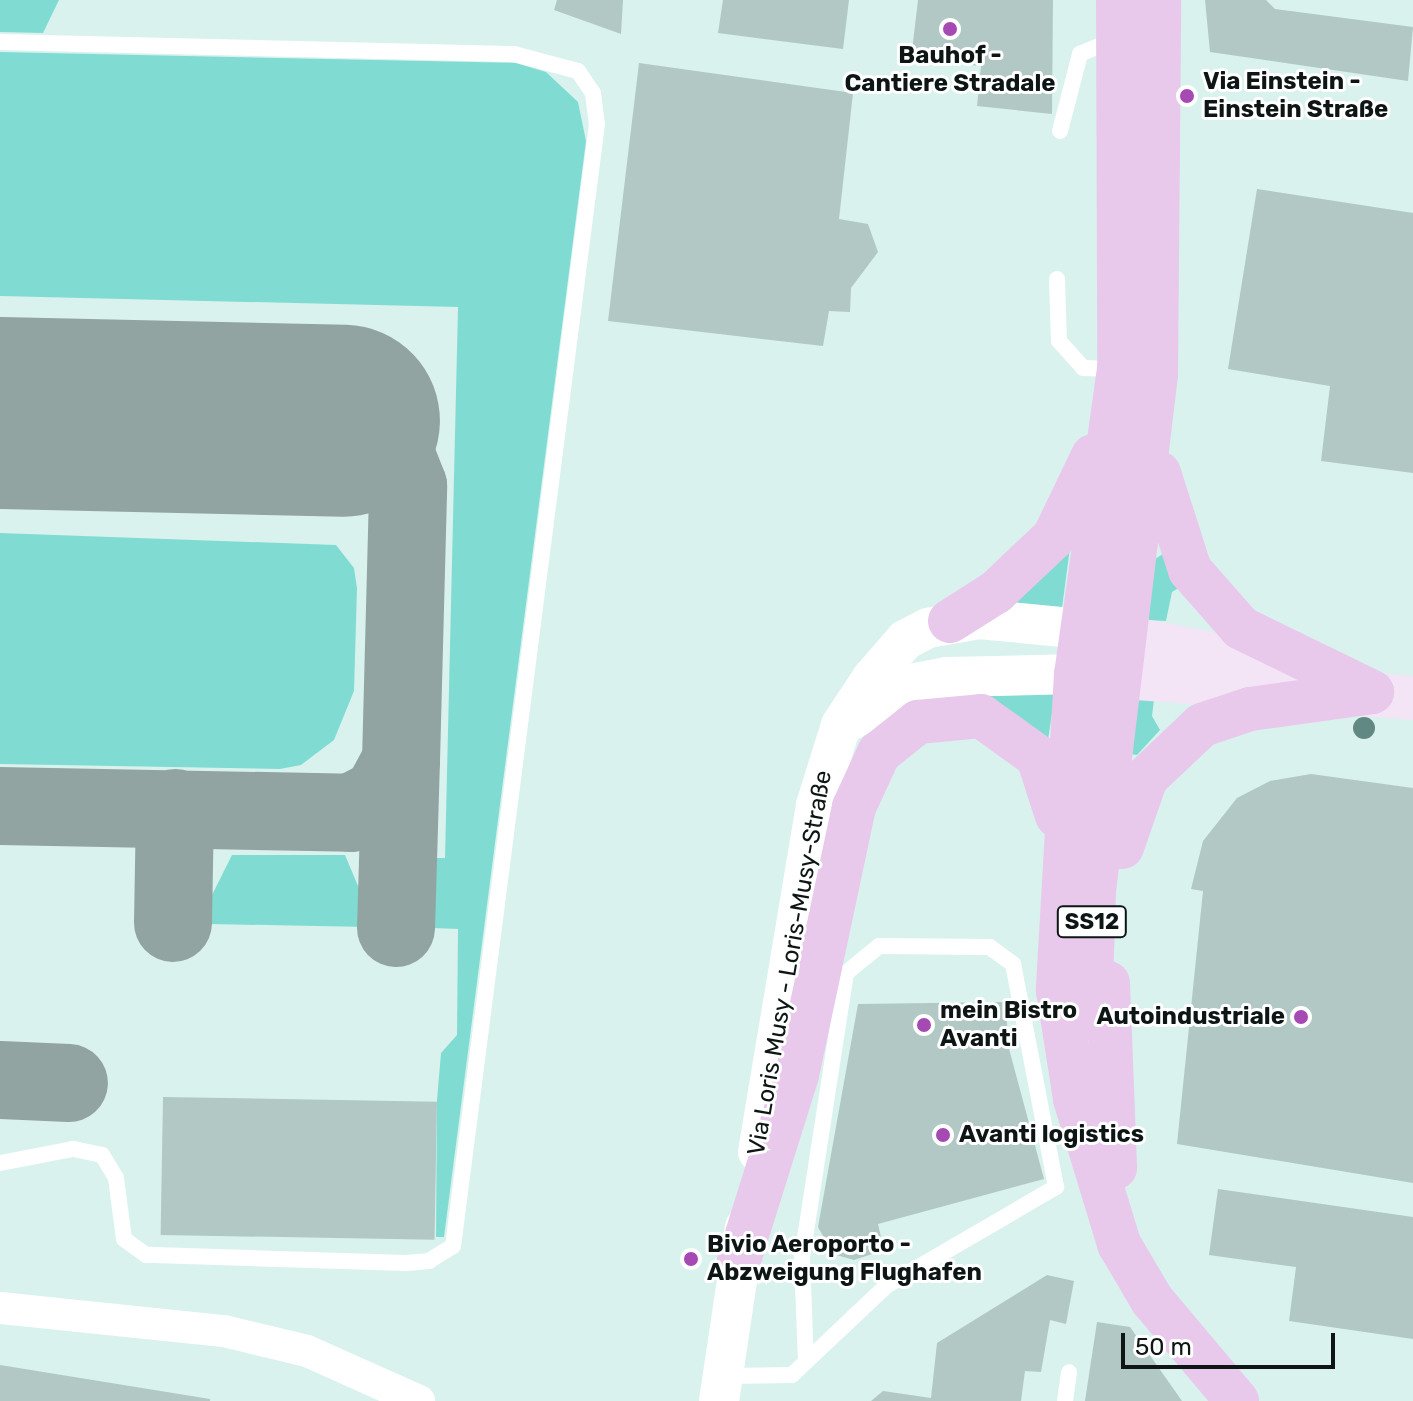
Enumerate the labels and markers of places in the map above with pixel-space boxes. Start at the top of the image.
marker: Bauhof - Cantiere Stradale [941,20,959,38]
place label: Bauhof - Cantiere Stradale [844,42,1056,98]
place label: Via Einstein - Einstein Straße [1203,68,1388,124]
marker: Via Einstein - Einstein Straße [1178,87,1196,105]
place label: mein Bistro Avanti [940,997,1077,1053]
place label: Autoindustriale [1096,1003,1285,1031]
marker: Autoindustriale [1292,1008,1310,1026]
marker: mein Bistro Avanti [915,1016,933,1034]
place label: Avanti logistics [959,1121,1144,1149]
marker: Avanti logistics [934,1126,952,1144]
place label: Bivio Aeroporto - Abzweigung Flughafen [707,1231,982,1287]
marker: Bivio Aeroporto - Abzweigung Flughafen [682,1250,700,1268]

